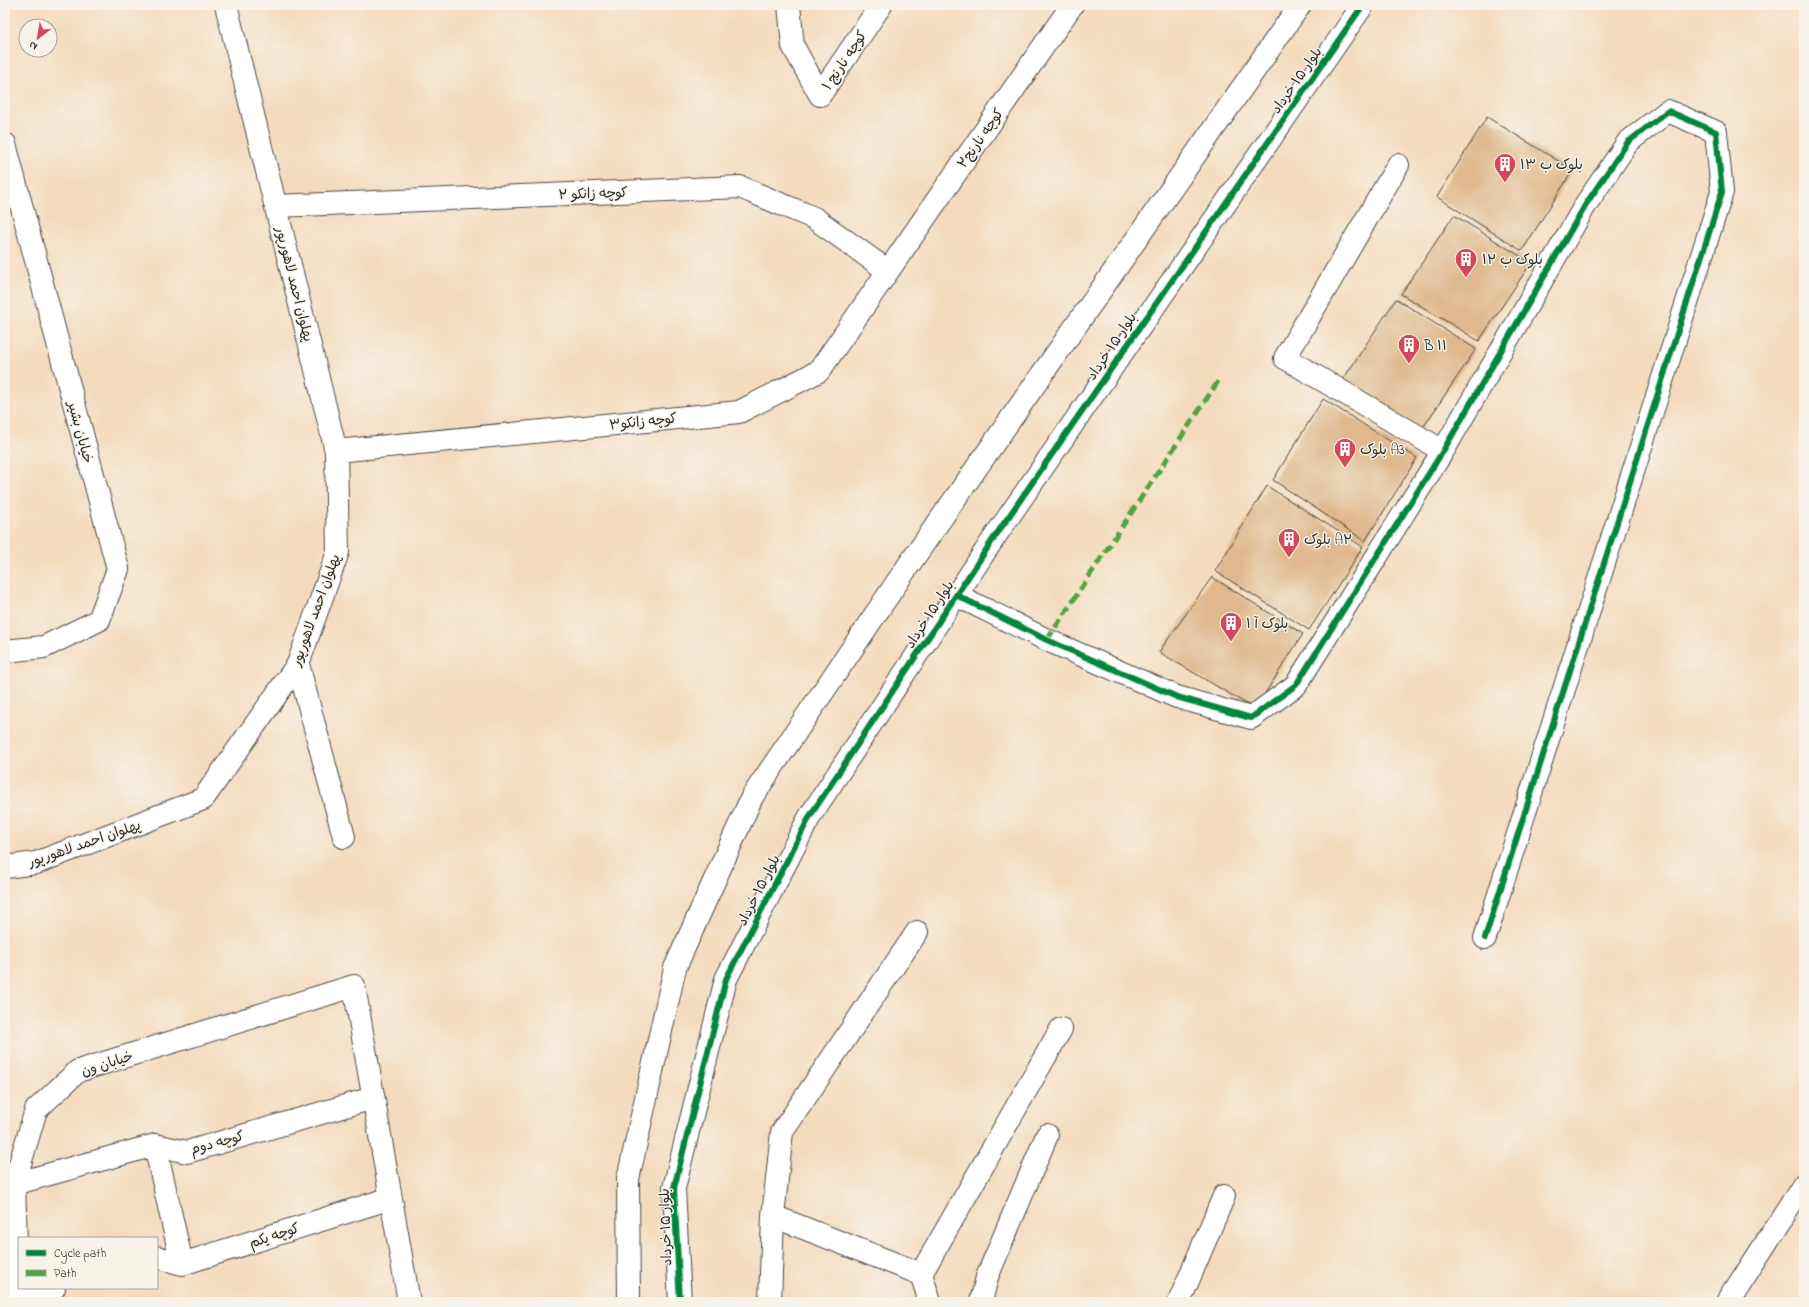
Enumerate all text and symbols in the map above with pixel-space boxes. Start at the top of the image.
north arrow [18,18,58,58]
street label: کوچه نارنج ۱ [817,27,873,95]
text: N [26,37,41,54]
street label: بلوار ۱۵ خرداد [1266,43,1328,119]
street label: کوچه نارنج۲ [953,105,1010,173]
building icon: بلوک ب ۱۳ [1492,151,1518,184]
place label: بلوک ب ۱۳ [1520,155,1583,176]
street label: کوچه زانکو ۲ [558,183,628,206]
street label: پهلوان احمد لاهورپور [269,223,318,344]
building icon: بلوک ب ۱۲ [1453,246,1479,279]
place label: بلوک ب ۱۲ [1482,250,1543,271]
street label: بلوار ۱۵ خرداد [1082,309,1143,385]
building icon: B ۱۱ [1396,332,1422,365]
place label: B ۱۱ [1423,336,1447,357]
street label: خیابان بشیر [61,398,98,466]
street label: کوچه زانکو۳ [608,409,678,436]
building icon: بلوک A3 [1332,436,1358,469]
place label: بلوک A3 [1360,440,1405,461]
building icon: بلوک A۲ [1276,526,1302,559]
place label: بلوک A۲ [1304,530,1353,551]
street label: پهلوان احمد لاهورپور [286,551,346,671]
street label: بلوار ۱۵ خرداد [900,577,960,653]
building icon: بلوک آ ۱ [1218,610,1244,643]
place label: بلوک آ ۱ [1246,614,1288,635]
street label: پهلوان احمد لاهورپور [24,815,144,874]
street label: بلوار ۱۵ خرداد [732,851,786,930]
street label: خیابان ون [79,1046,136,1083]
street label: کوچه دوم [188,1126,247,1161]
street label: بلوار ۱۵ خرداد [655,1188,678,1266]
street label: کوچه یکم [247,1218,302,1254]
legend [18,1237,158,1289]
text: Cycle path [54,1245,106,1264]
text: Path [54,1265,77,1283]

